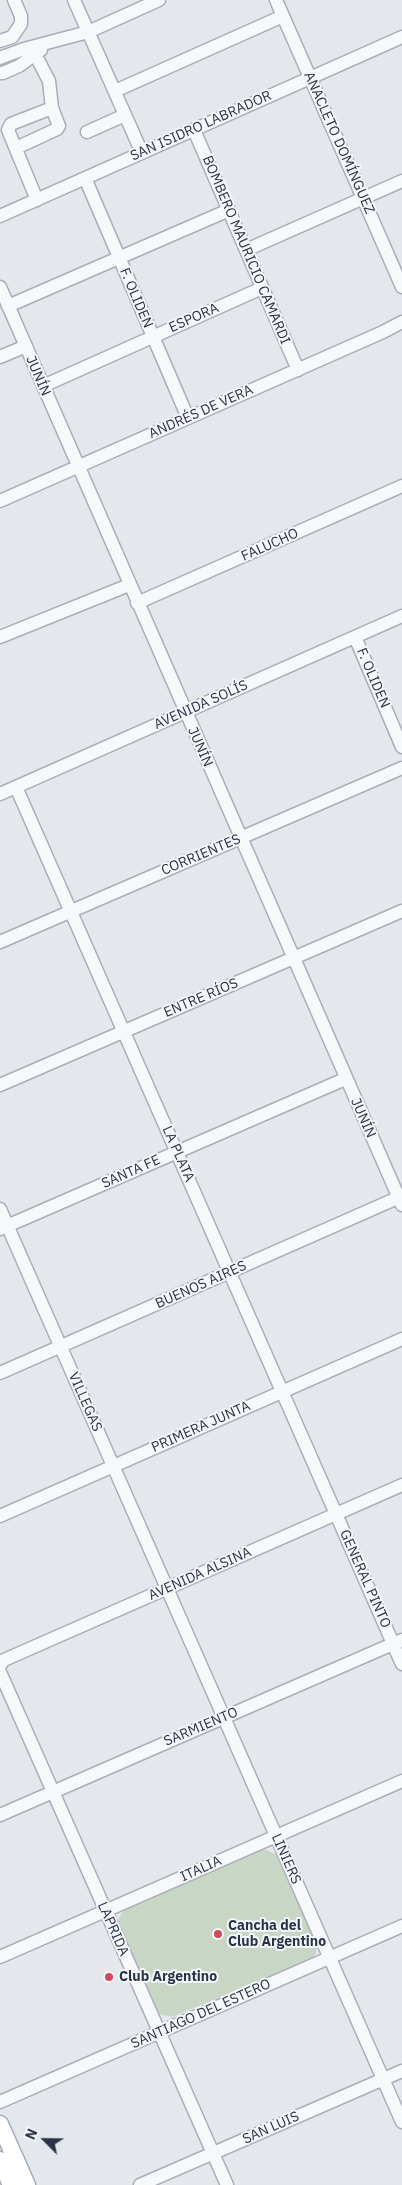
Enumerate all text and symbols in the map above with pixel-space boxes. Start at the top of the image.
street label: ANACLETO DOMÍNGUEZ [300,69,378,217]
street label: SAN ISIDRO LABRADOR [128,87,274,165]
street label: BOMBERO MAURICIO CAMARDI [199,153,293,347]
street label: F. OLIDEN [116,265,156,331]
street label: ESPORA [167,300,221,336]
street label: JUNÍN [22,353,54,399]
street label: ANDRÉS DE VERA [146,381,256,443]
street label: FALUCHO [239,525,301,565]
street label: F. OLIDEN [353,645,393,711]
street label: AVENIDA SOLÍS [152,677,250,733]
street label: JUNÍN [184,724,216,770]
street label: CORRIENTES [159,831,243,879]
street label: ENTRE RÍOS [161,975,241,1021]
street label: JUNÍN [347,1095,379,1141]
street label: LA PLATA [158,1123,198,1185]
street label: SANTA FE [99,1152,163,1192]
street label: BUENOS AIRES [153,1257,249,1313]
street label: VILLEGAS [64,1370,106,1434]
street label: PRIMERA JUNTA [149,1398,253,1456]
street label: GENERAL PINTO [336,1527,394,1631]
street label: AVENIDA ALSINA [146,1544,254,1604]
street label: SARMIENTO [161,1704,241,1750]
street label: LINIERS [267,1831,305,1887]
street label: ITALIA [178,1853,224,1885]
street label: LAPRIDA [94,1899,132,1959]
place label: Cancha del Club Argentino [228,1918,326,1950]
marker: Cancha del Club Argentino [212,1928,224,1940]
place label: Club Argentino [119,1969,217,1985]
marker: Club Argentino [103,1971,115,1983]
street label: SANTIAGO DEL ESTERO [129,1976,273,2052]
street label: SAN LUIS [240,2108,302,2148]
north arrow [20,2115,70,2165]
text: N [21,2126,41,2142]

